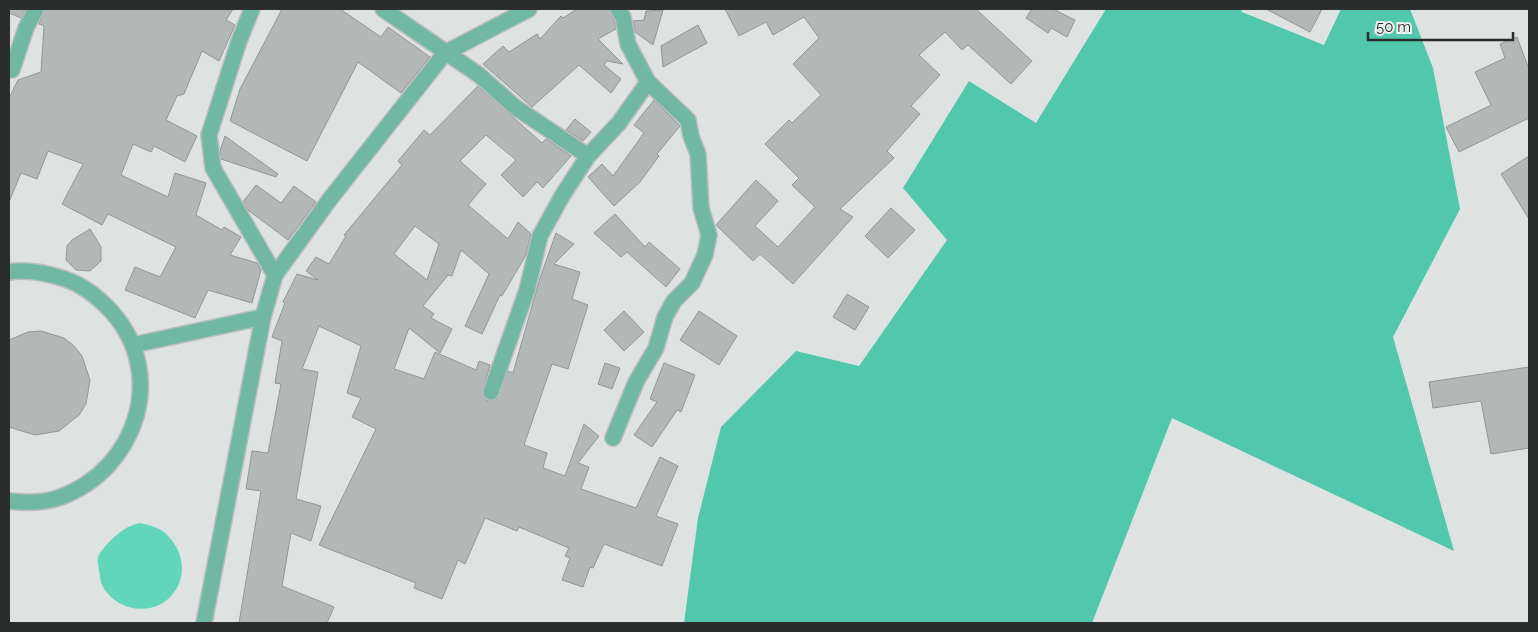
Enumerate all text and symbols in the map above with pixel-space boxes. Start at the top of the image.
scale bar [1368,10,1513,42]
text: 50 m [1376,18,1411,36]

